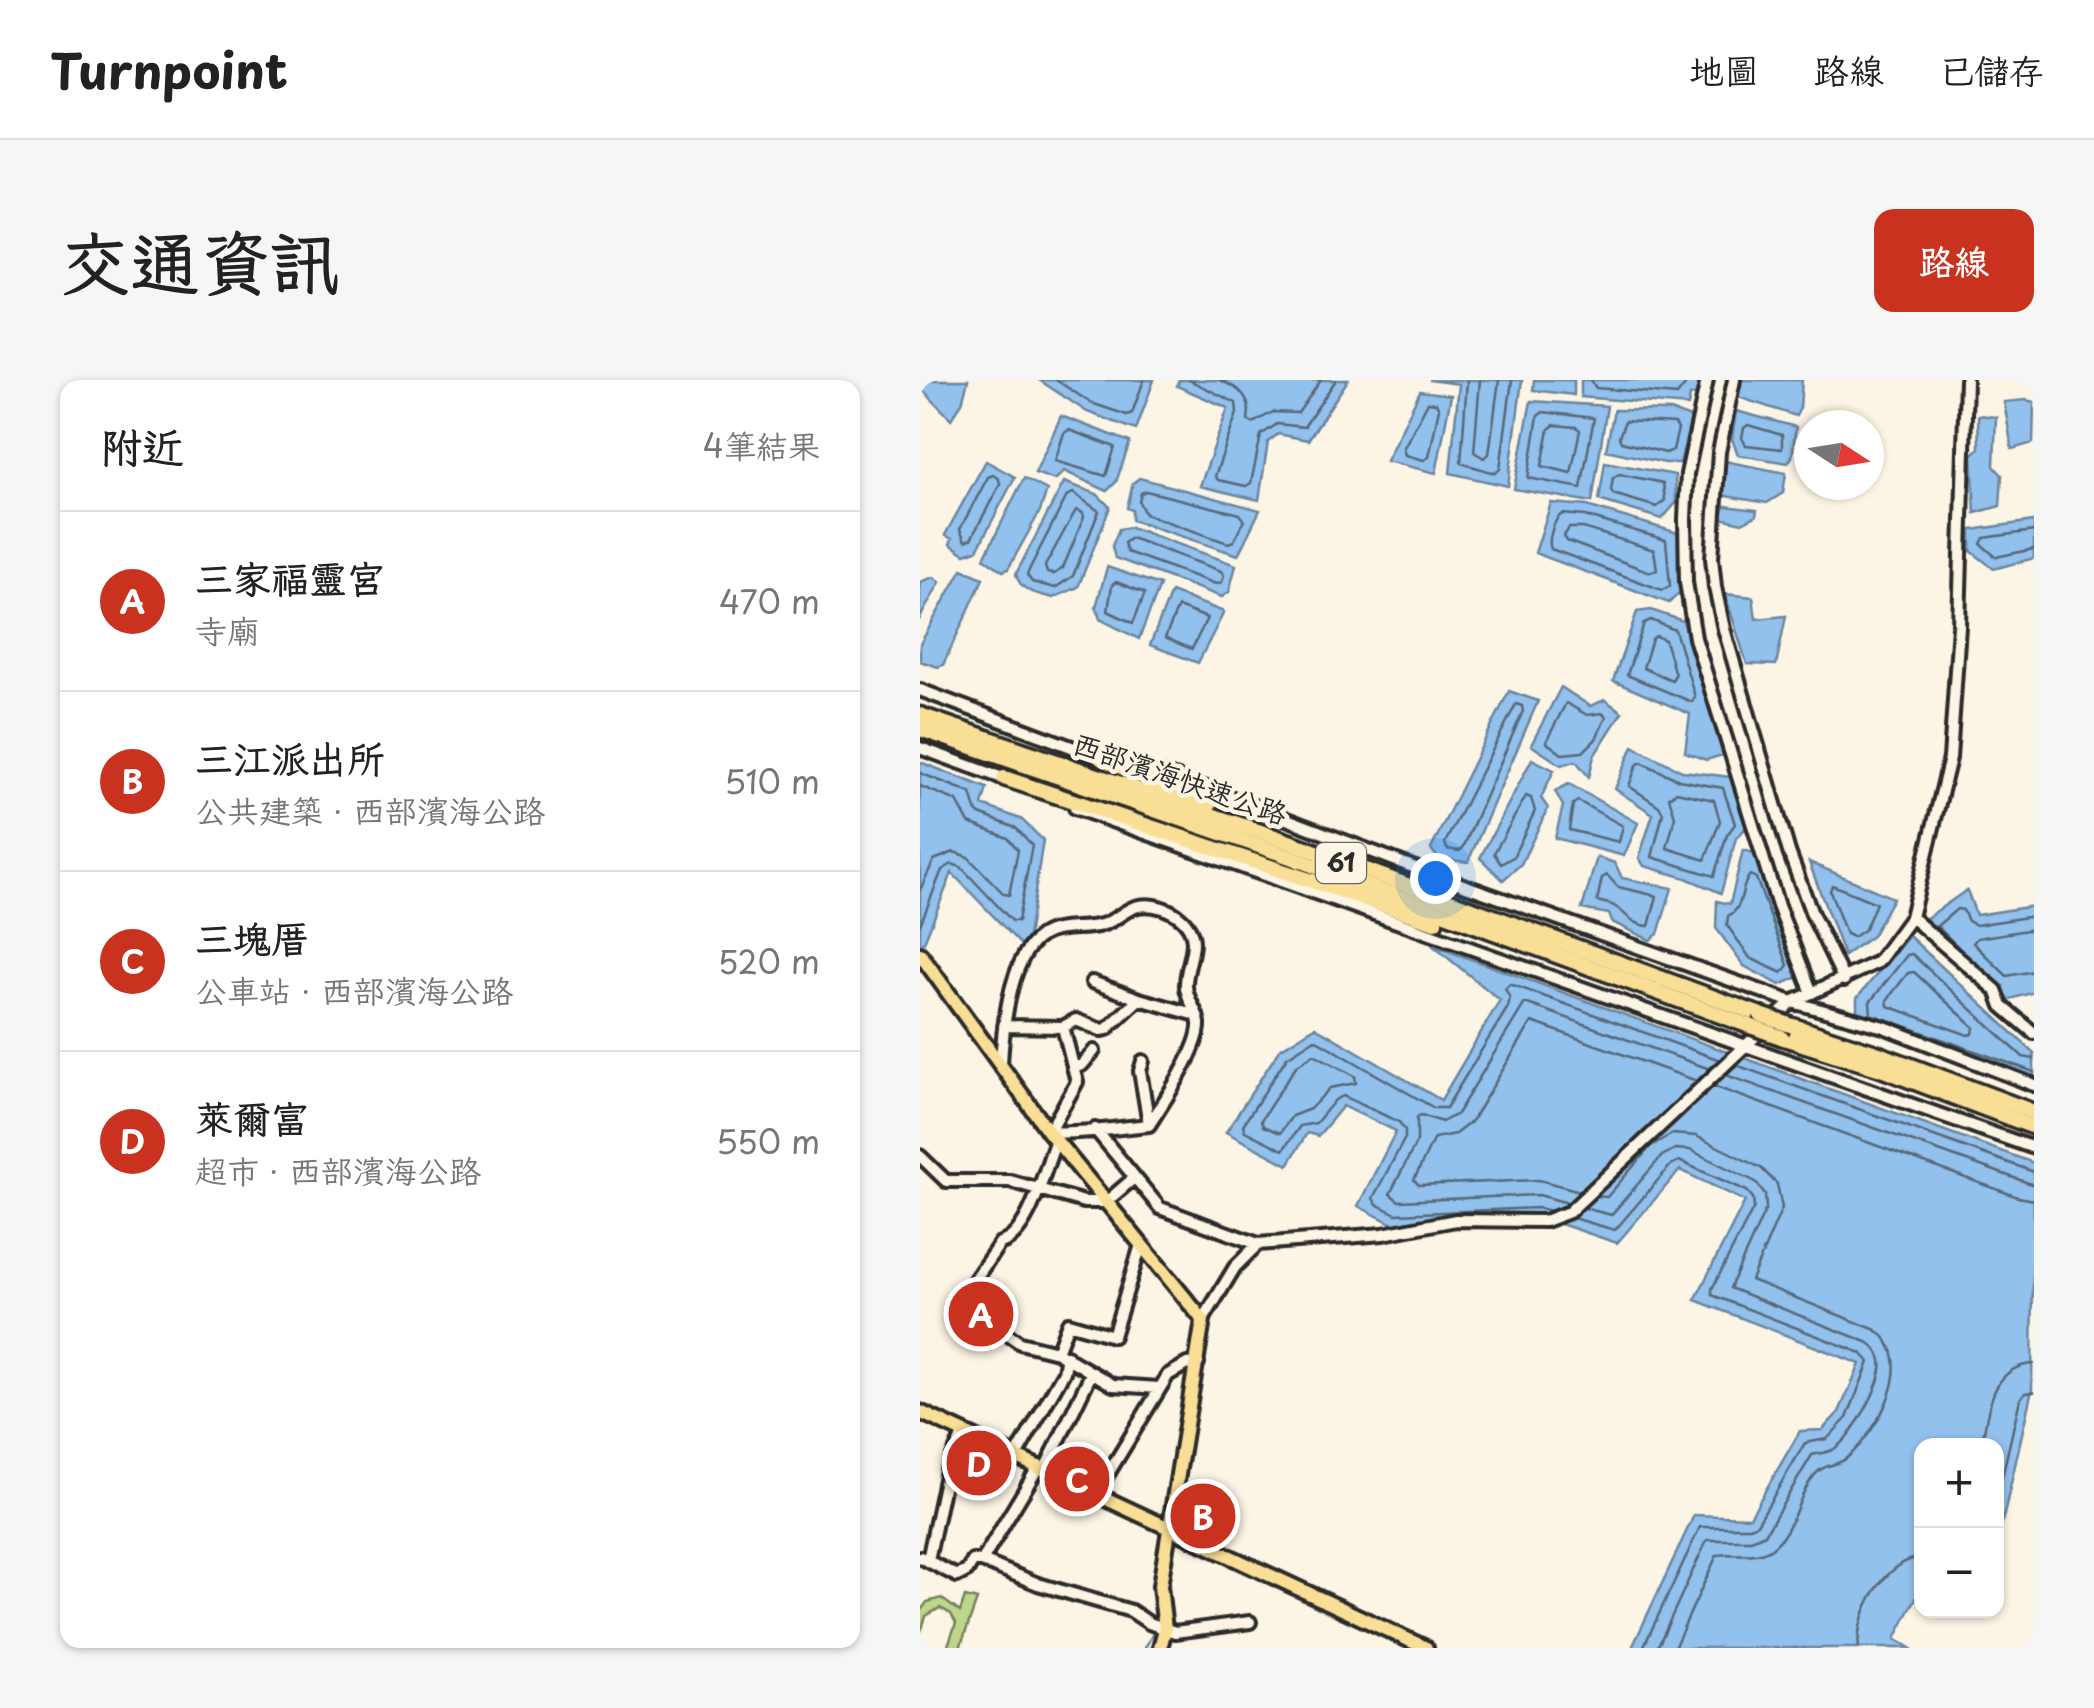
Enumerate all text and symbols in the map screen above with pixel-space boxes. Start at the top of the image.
text: Turnpoint [50,33,288,105]
text: 地圖 [1689,43,1759,96]
text: 路線 [1814,43,1884,96]
text: 已儲存 [1939,43,2044,96]
text: 交通資訊 [60,207,340,313]
button: 路線 [1874,209,2034,312]
north arrow [1794,410,1884,500]
text: 附近 [100,414,184,477]
text: 4筆結果 [703,421,820,469]
text: 三家福靈宮 [195,549,385,606]
text: A [120,577,145,625]
text: 470 m [719,577,820,625]
text: 寺廟 [195,606,259,654]
street label: 西部濱海快速公路 [1068,721,1293,834]
text: 三江派出所 [195,729,385,786]
text: B [122,757,143,805]
text: 510 m [724,757,820,805]
text: 公共建築 · 西部濱海公路 [195,786,545,834]
road number: 61 [1316,843,1366,883]
your location [1410,853,1461,904]
text: 三塊厝 [195,909,309,966]
text: C [120,937,145,985]
text: 520 m [718,937,820,985]
text: 公車站 · 西部濱海公路 [195,966,513,1014]
text: 萊爾富 [195,1089,309,1146]
text: D [120,1117,145,1165]
text: 550 m [716,1117,820,1165]
text: 超市 · 西部濱海公路 [195,1146,481,1194]
pin: A [948,1276,1014,1352]
pin: D [947,1426,1012,1500]
map controls [1914,1438,2004,1618]
button: + [1914,1438,2004,1528]
pin: C [1044,1442,1110,1516]
pin: B [1170,1478,1236,1554]
button: − [1914,1528,2004,1618]

